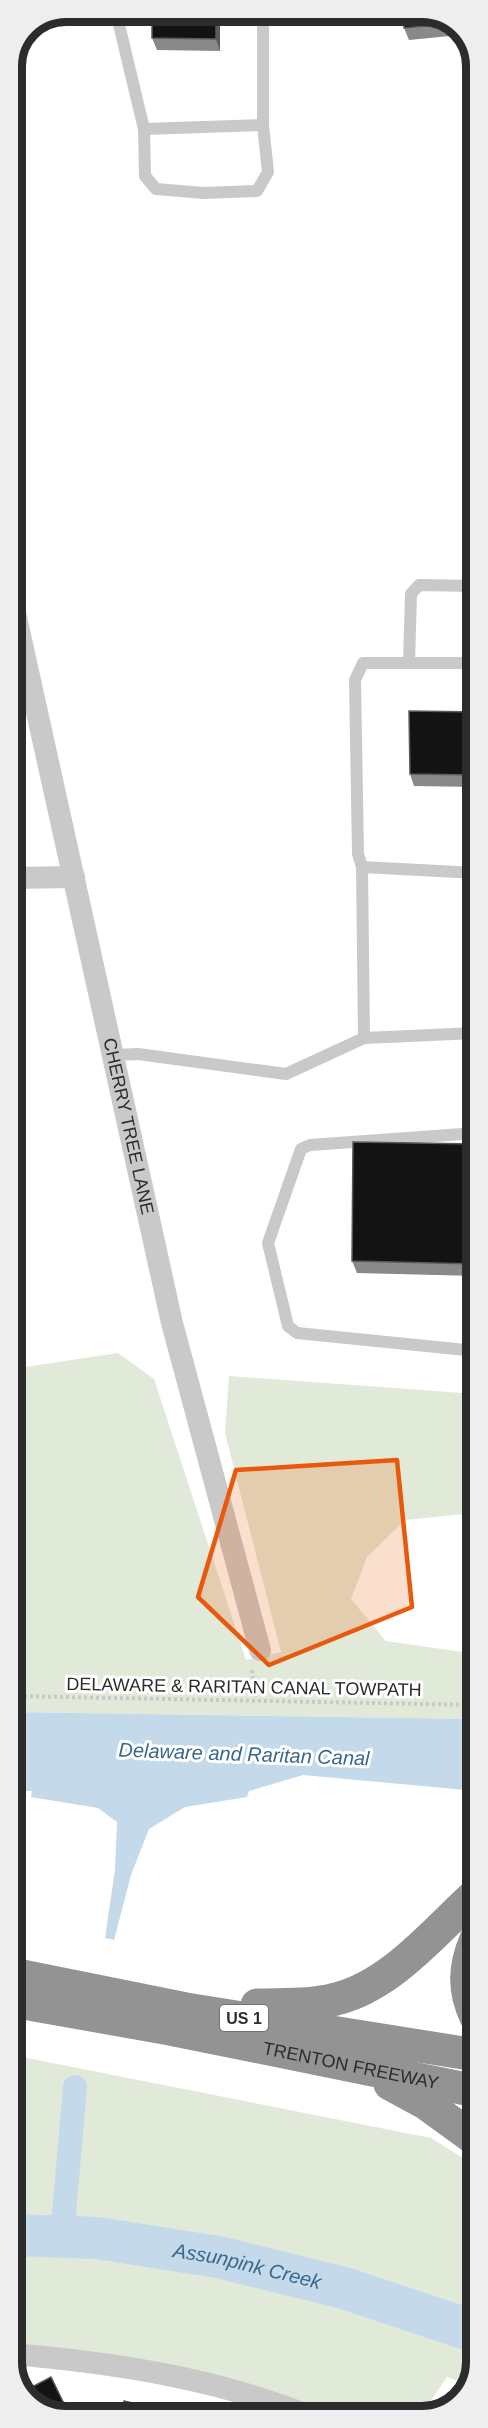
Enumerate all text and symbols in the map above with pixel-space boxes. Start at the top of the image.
street label: CHERRY TREE LANE [99,1036,158,1216]
street label: DELAWARE & RARITAN CANAL TOWPATH [66,1674,422,1700]
water label: Delaware and Raritan Canal [118,1739,370,1769]
road number: US 1 [220,2005,268,2031]
street label: TRENTON FREEWAY [261,2038,440,2093]
water label: Assunpink Creek [171,2239,325,2293]

